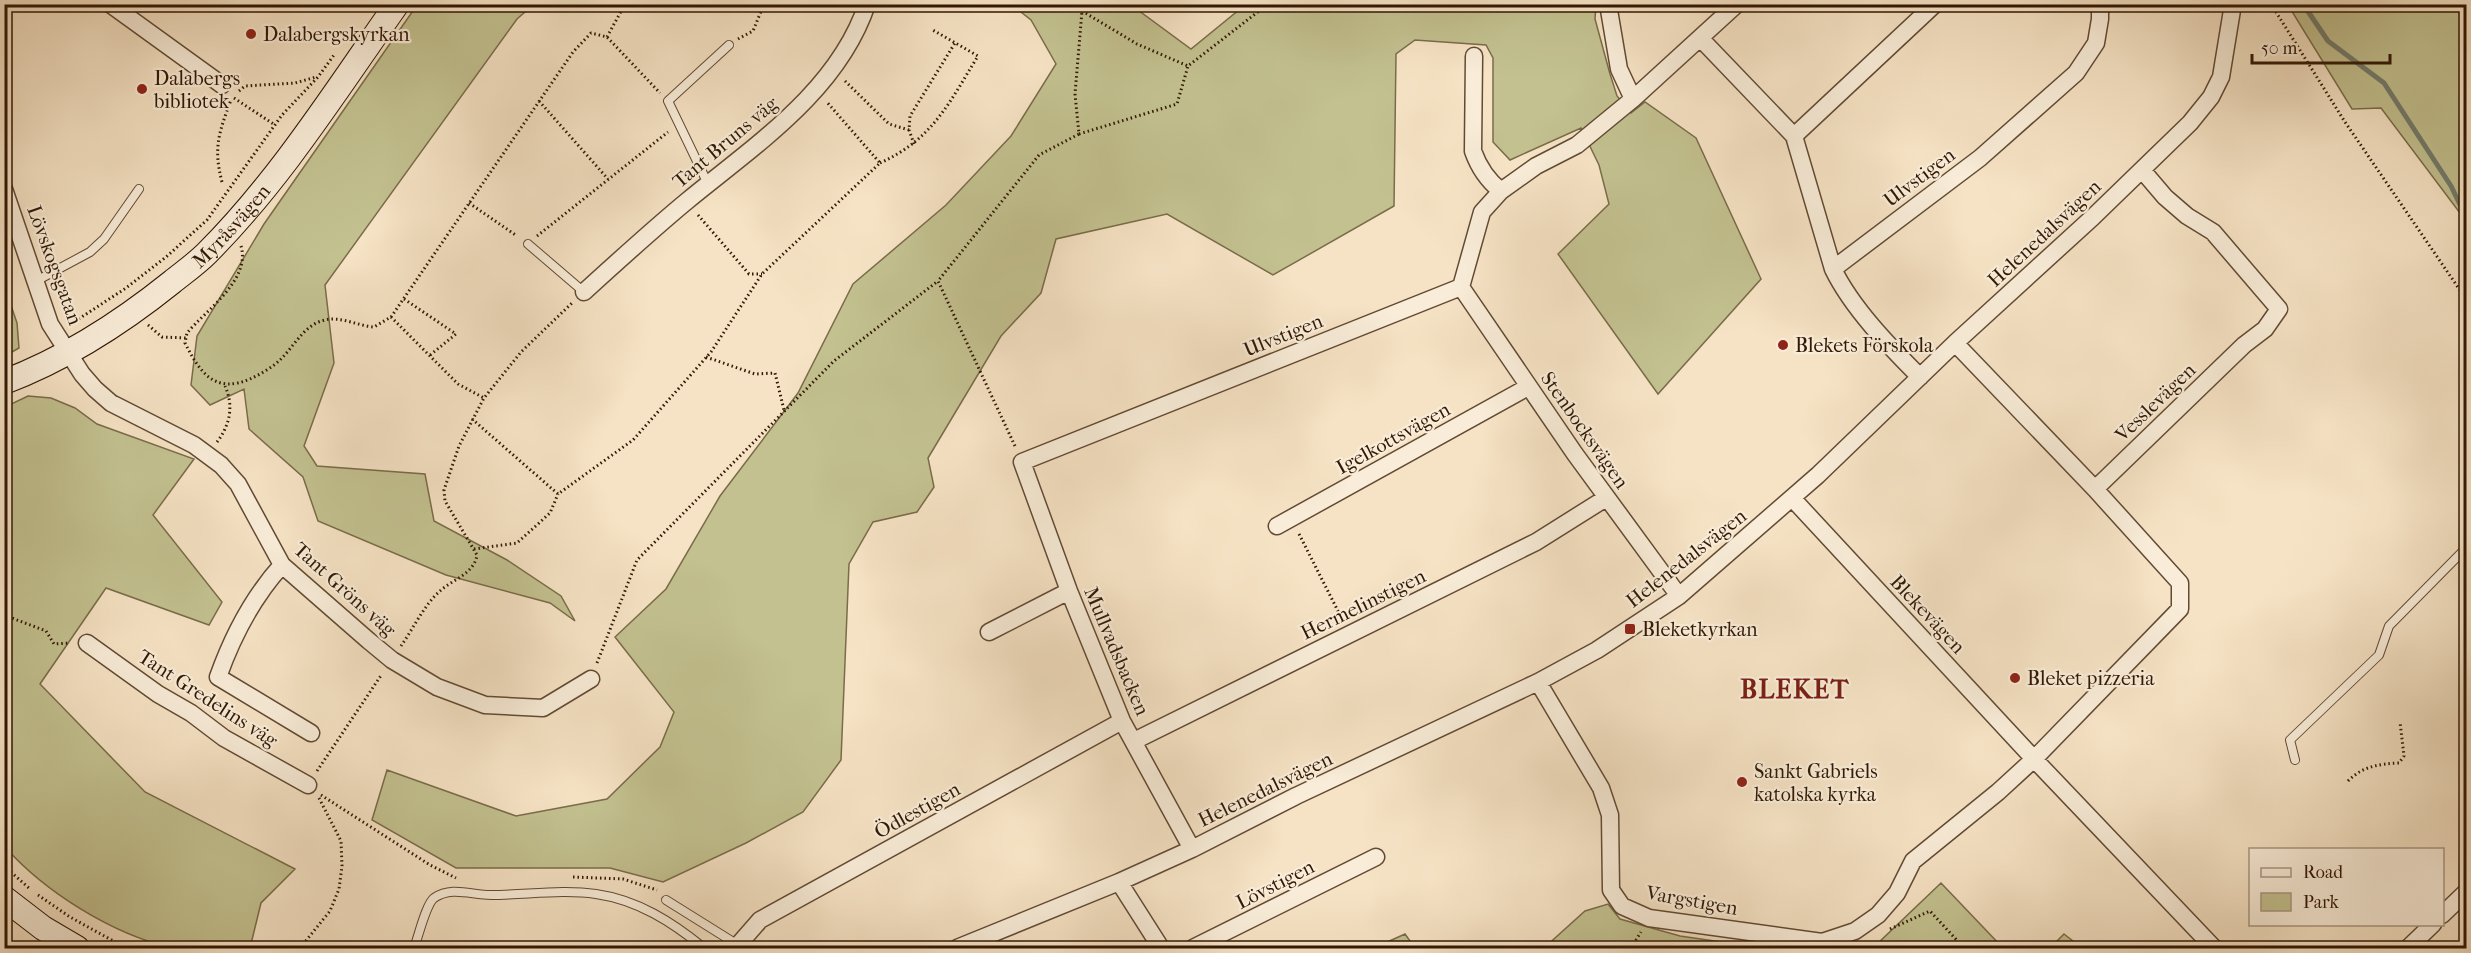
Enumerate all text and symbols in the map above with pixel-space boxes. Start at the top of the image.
place label: Dalabergskyrkan [263,23,410,46]
marker: Dalabergskyrkan [244,27,258,41]
scale bar [2252,27,2390,65]
text: 50 m [2261,38,2298,59]
place label: Dalabergs bibliotek [153,67,240,113]
marker: Dalabergs bibliotek [135,82,149,96]
street label: Tant Bruns väg [668,92,783,193]
street label: Ulvstigen [1879,143,1960,212]
street label: Helenedalsvägen [1983,175,2106,292]
street label: Myråsvägen [188,180,276,273]
street label: Lövskogsgatan [22,202,87,328]
street label: Ulvstigen [1240,309,1327,362]
place label: Blekets Förskola [1795,334,1934,357]
marker: Blekets Förskola [1776,338,1790,352]
street label: Vesslevägen [2110,358,2201,447]
street label: Stenbocksvägen [1536,368,1634,493]
street label: Igelkottsvägen [1332,397,1455,479]
street label: Helenedalsvägen [1622,504,1751,613]
street label: Tant Gröns väg [289,537,401,641]
street label: Hermelinstigen [1297,564,1430,645]
street label: Blekevägen [1885,570,1970,659]
street label: Mullvadsbacken [1079,583,1154,719]
place label: Bleketkyrkan [1642,618,1758,641]
marker: Bleketkyrkan [1623,622,1637,636]
street label: Tant Gredelins väg [134,645,282,752]
place label: Bleket pizzeria [2027,667,2155,690]
marker: Bleket pizzeria [2008,671,2022,685]
district label: BLEKET [1740,674,1850,705]
street label: Helenedalsvägen [1194,747,1336,832]
place label: Sankt Gabriels katolska kyrka [1754,760,1878,806]
marker: Sankt Gabriels katolska kyrka [1735,775,1749,789]
street label: Ödlestigen [870,776,964,843]
legend [2249,848,2444,926]
street label: Lövstigen [1232,855,1318,914]
text: Road [2303,862,2343,883]
street label: Vargstigen [1643,881,1740,920]
text: Park [2303,892,2340,913]

